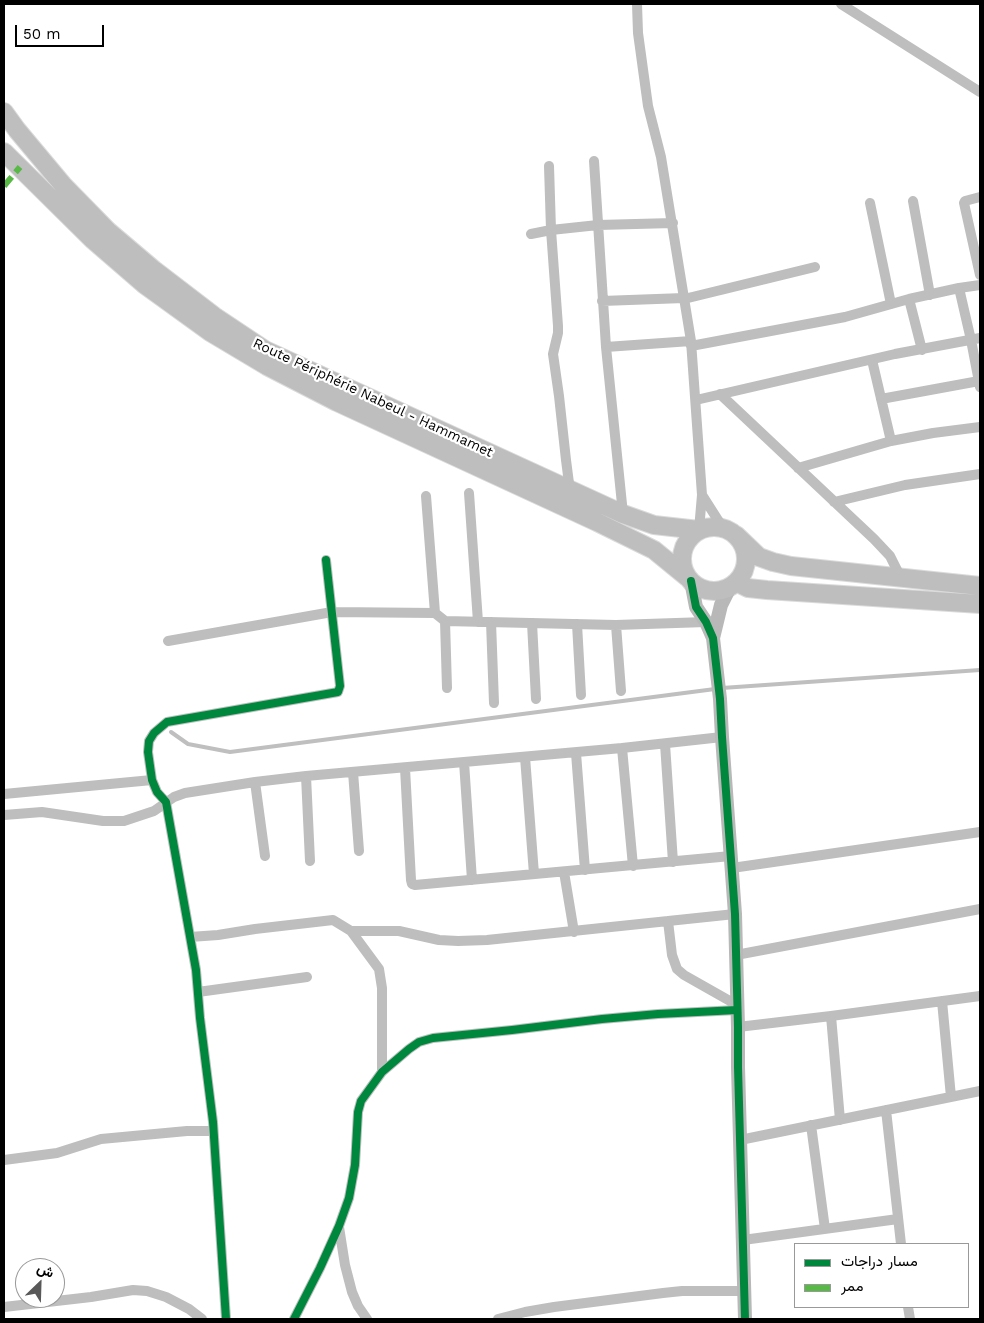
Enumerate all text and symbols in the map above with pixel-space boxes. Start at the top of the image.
scale bar [18,15,106,47]
text: 50 m [23,25,60,43]
street label: Route Périphérie Nabeul - Hammamet [250,335,496,461]
legend [794,1243,969,1308]
text: مسار دراجات [841,1252,918,1270]
north arrow [15,1258,65,1308]
text: ش [35,1259,57,1281]
text: ممر [841,1277,863,1295]

